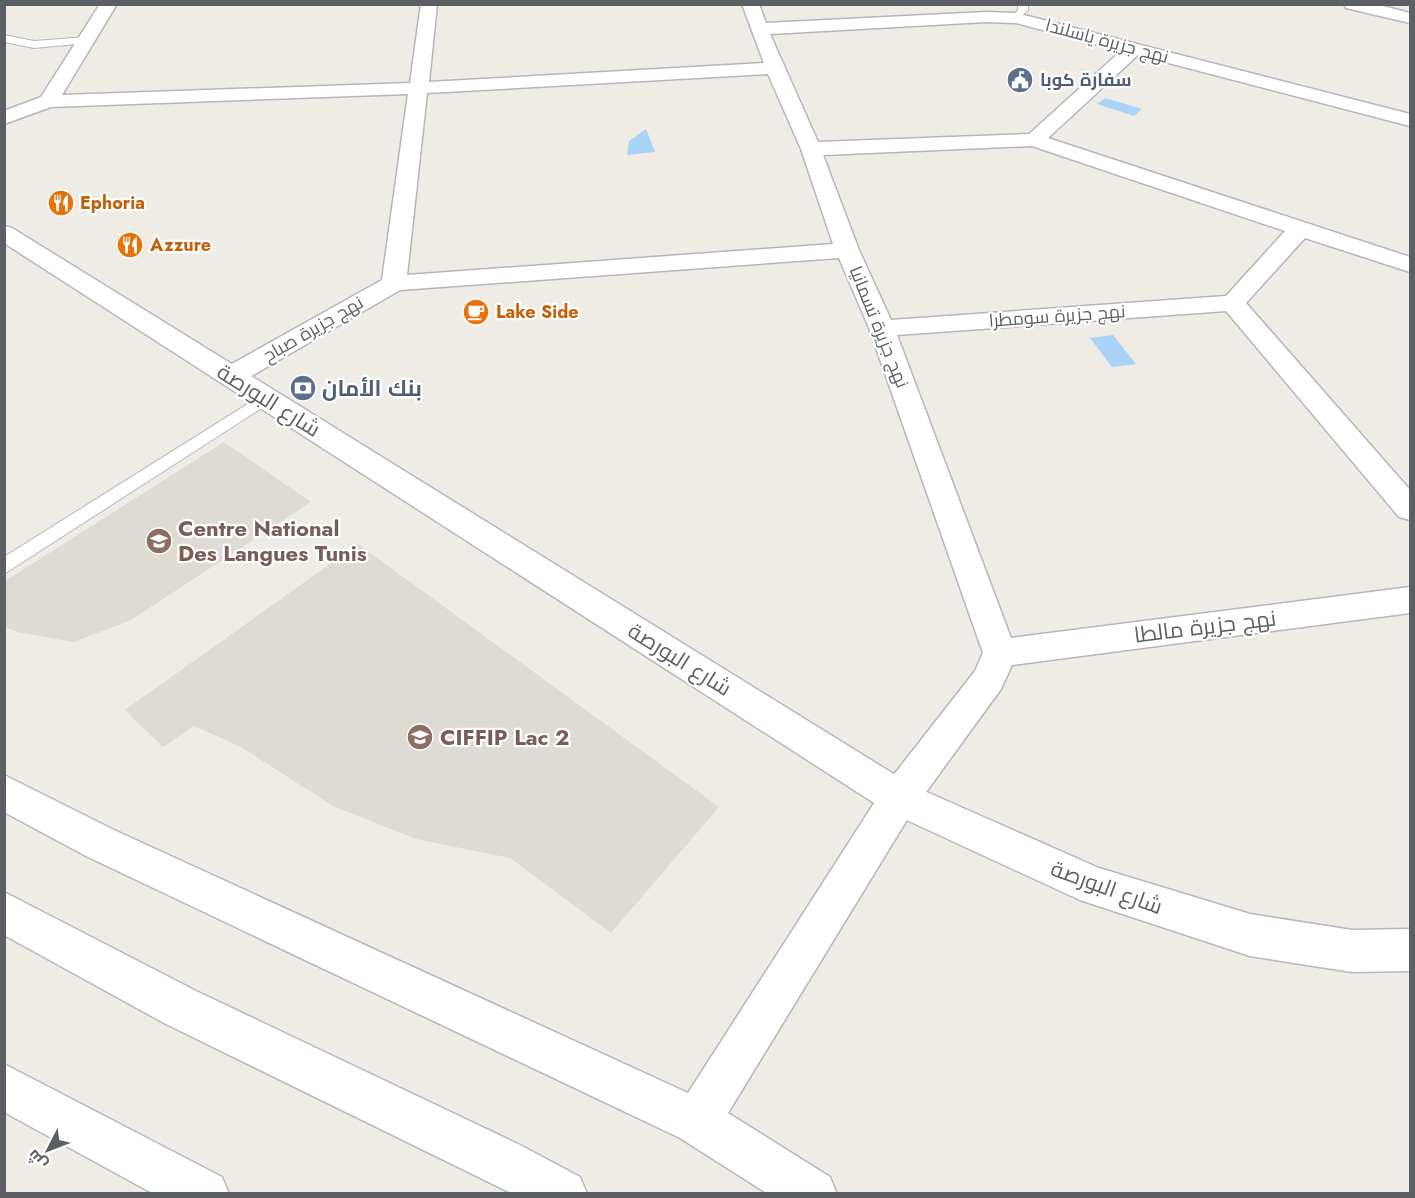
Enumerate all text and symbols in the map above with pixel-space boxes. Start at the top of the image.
street label: نهج جزيرة ياسلندا [1042,12,1172,70]
public building icon: سفارة كوبا [1005,65,1035,95]
place label: سفارة كوبا [1040,67,1132,93]
restaurant icon: Ephoria [46,188,76,218]
place label: Ephoria [80,190,145,216]
restaurant icon: Azzure [115,230,145,260]
place label: Azzure [149,232,211,258]
street label: نهج جزيرة تسمانيا [843,262,915,392]
street label: نهج جزيرة صباح [258,290,368,368]
cafe icon: Lake Side [461,297,491,327]
street label: نهج جزيرة سومطرا [988,298,1126,334]
place label: Lake Side [496,299,579,325]
street label: شارع البورصة [211,355,327,445]
place label: بنك الأمان [322,372,422,404]
bank icon: بنك الأمان [288,373,318,403]
place label: Centre National Des Langues Tunis [178,512,367,569]
school or university icon: Centre National Des Langues Tunis [144,526,174,556]
street label: نهج جزيرة مالطا [1132,601,1278,651]
street label: شارع البورصة [622,614,738,704]
place label: CIFFIP Lac 2 [440,721,570,753]
school or university icon: CIFFIP Lac 2 [405,722,435,752]
street label: شارع البورصة [1047,852,1167,922]
north arrow [18,1120,78,1180]
text: ش [22,1144,53,1175]

